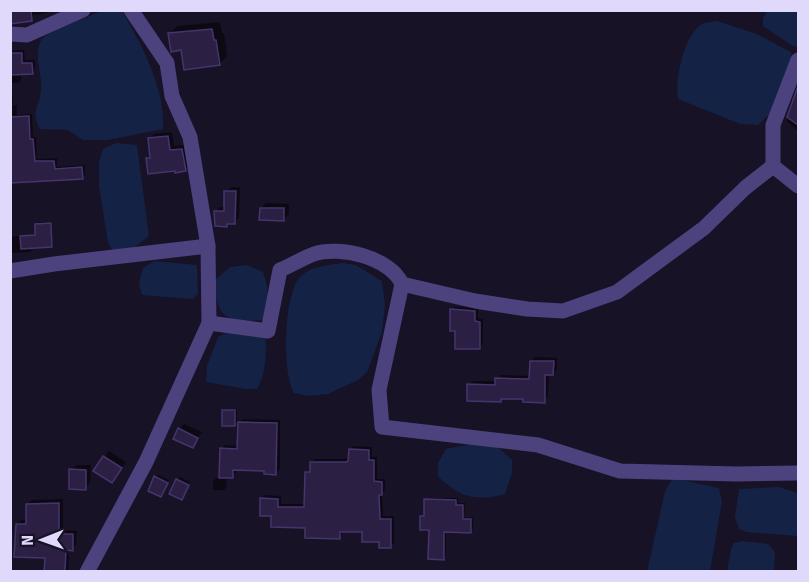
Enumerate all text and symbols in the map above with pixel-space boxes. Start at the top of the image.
north arrow [12,510,72,570]
text: N [18,535,37,546]

